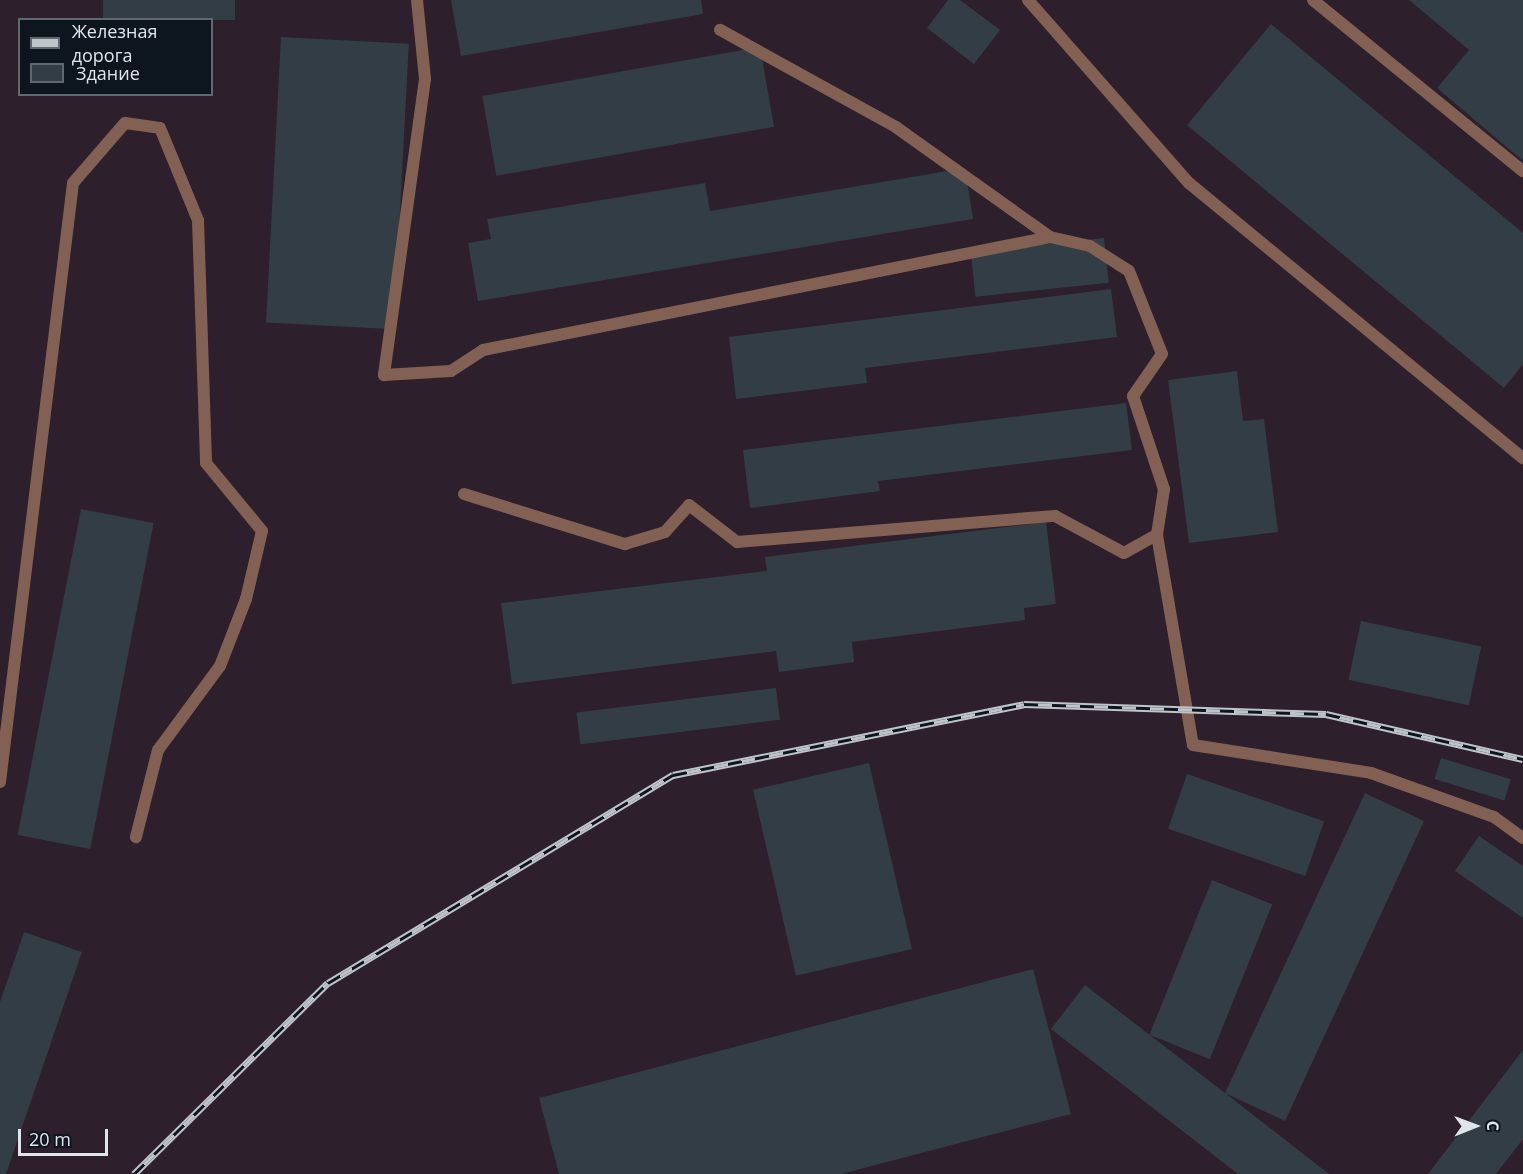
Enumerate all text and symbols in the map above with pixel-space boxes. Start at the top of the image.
legend [18,18,213,96]
text: Железная дорога [72,19,157,67]
text: Здание [76,61,140,85]
north arrow [1445,1096,1505,1156]
scale bar [21,1117,111,1155]
text: С [1482,1120,1504,1131]
text: 20 m [29,1127,71,1151]

